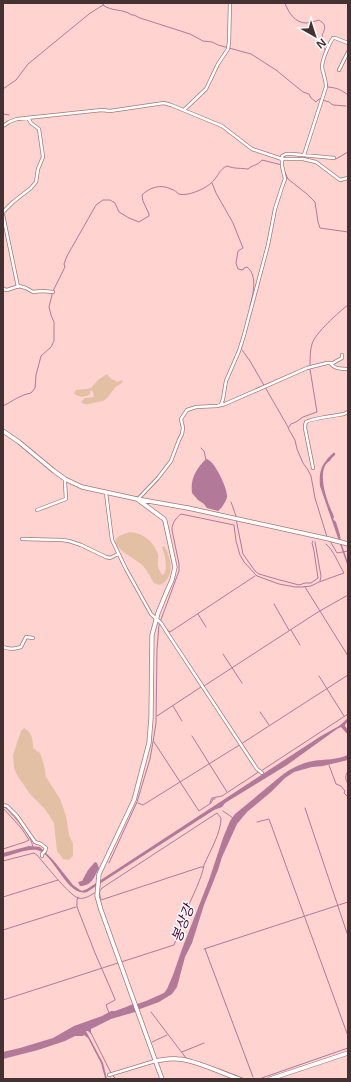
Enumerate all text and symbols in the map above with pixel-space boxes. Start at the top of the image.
north arrow [295,16,335,56]
text: N [313,36,330,53]
water label: 봉상강 [166,900,199,944]

